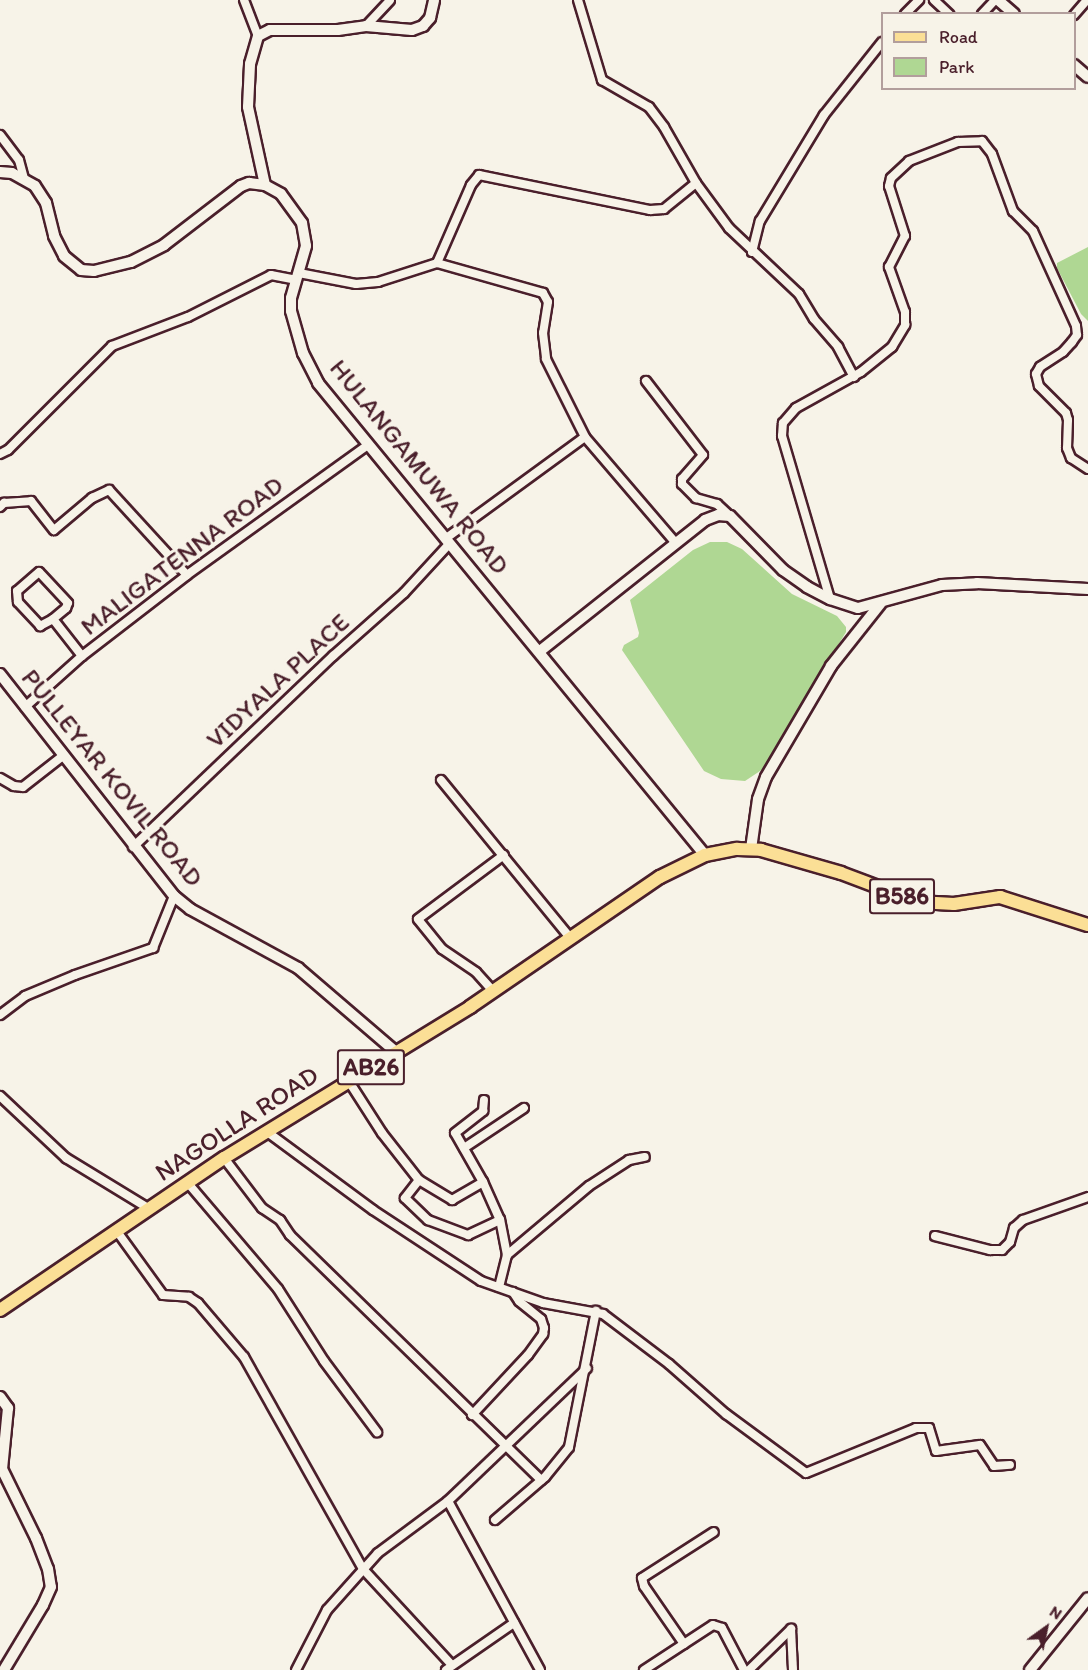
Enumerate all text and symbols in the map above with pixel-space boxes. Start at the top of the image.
legend [881,12,1076,90]
text: Road [939,26,978,48]
text: Park [939,56,974,78]
street label: HULANGAMUWA ROAD [323,353,515,581]
street label: MALIGATENNA ROAD [74,470,290,642]
street label: VIDYALA PLACE [200,607,356,755]
street label: PULLEYAR KOVIL ROAD [15,663,209,893]
road number: B586 [869,875,935,917]
road number: AB26 [336,1046,406,1088]
street label: NAGOLLA ROAD [150,1060,324,1188]
north arrow [1016,1598,1076,1658]
text: N [1046,1602,1066,1623]

